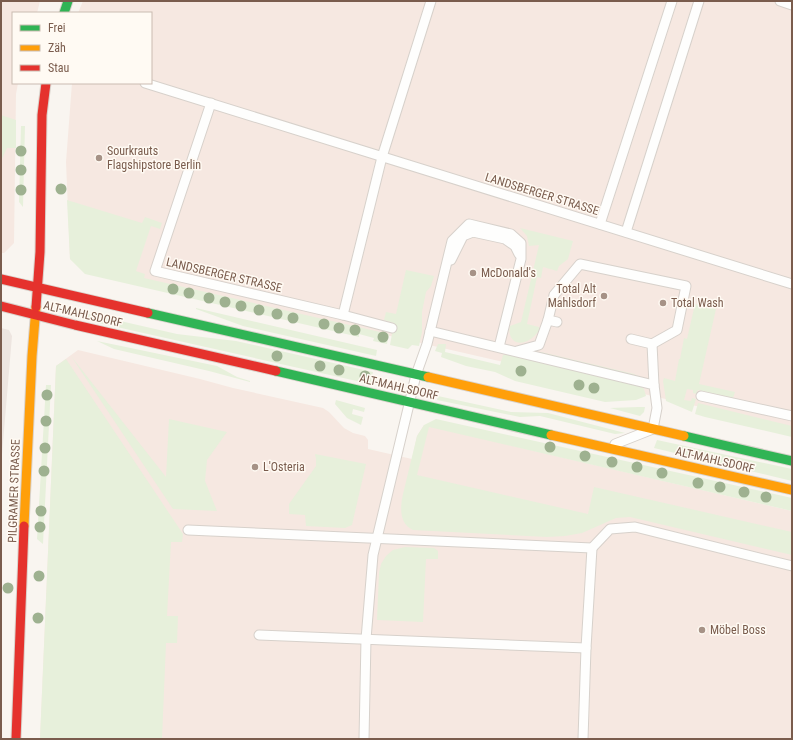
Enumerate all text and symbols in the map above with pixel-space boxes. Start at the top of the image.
legend [12,12,152,84]
text: Frei [48,21,66,35]
text: Zäh [48,41,66,55]
text: Stau [48,61,70,75]
place label: Sourkrauts Flagshipstore Berlin [107,144,201,172]
marker: Sourkrauts Flagshipstore Berlin [94,153,104,163]
street label: LANDSBERGER STRASSE [483,170,601,218]
street label: LANDSBERGER STRASSE [165,255,283,295]
place label: McDonald's [481,266,536,280]
marker: McDonald's [468,268,478,278]
place label: Total Alt Mahlsdorf [548,282,596,310]
marker: Total Alt Mahlsdorf [599,291,609,301]
place label: Total Wash [671,296,724,310]
street label: ALT-MAHLSDORF [42,298,124,330]
marker: Total Wash [658,298,668,308]
street label: ALT-MAHLSDORF [358,371,440,403]
street label: PILGRAMER STRASSE [5,439,23,543]
street label: ALT-MAHLSDORF [674,444,756,476]
place label: L'Osteria [263,460,305,474]
marker: L'Osteria [250,462,260,472]
place label: Möbel Boss [710,623,766,637]
marker: Möbel Boss [697,625,707,635]

